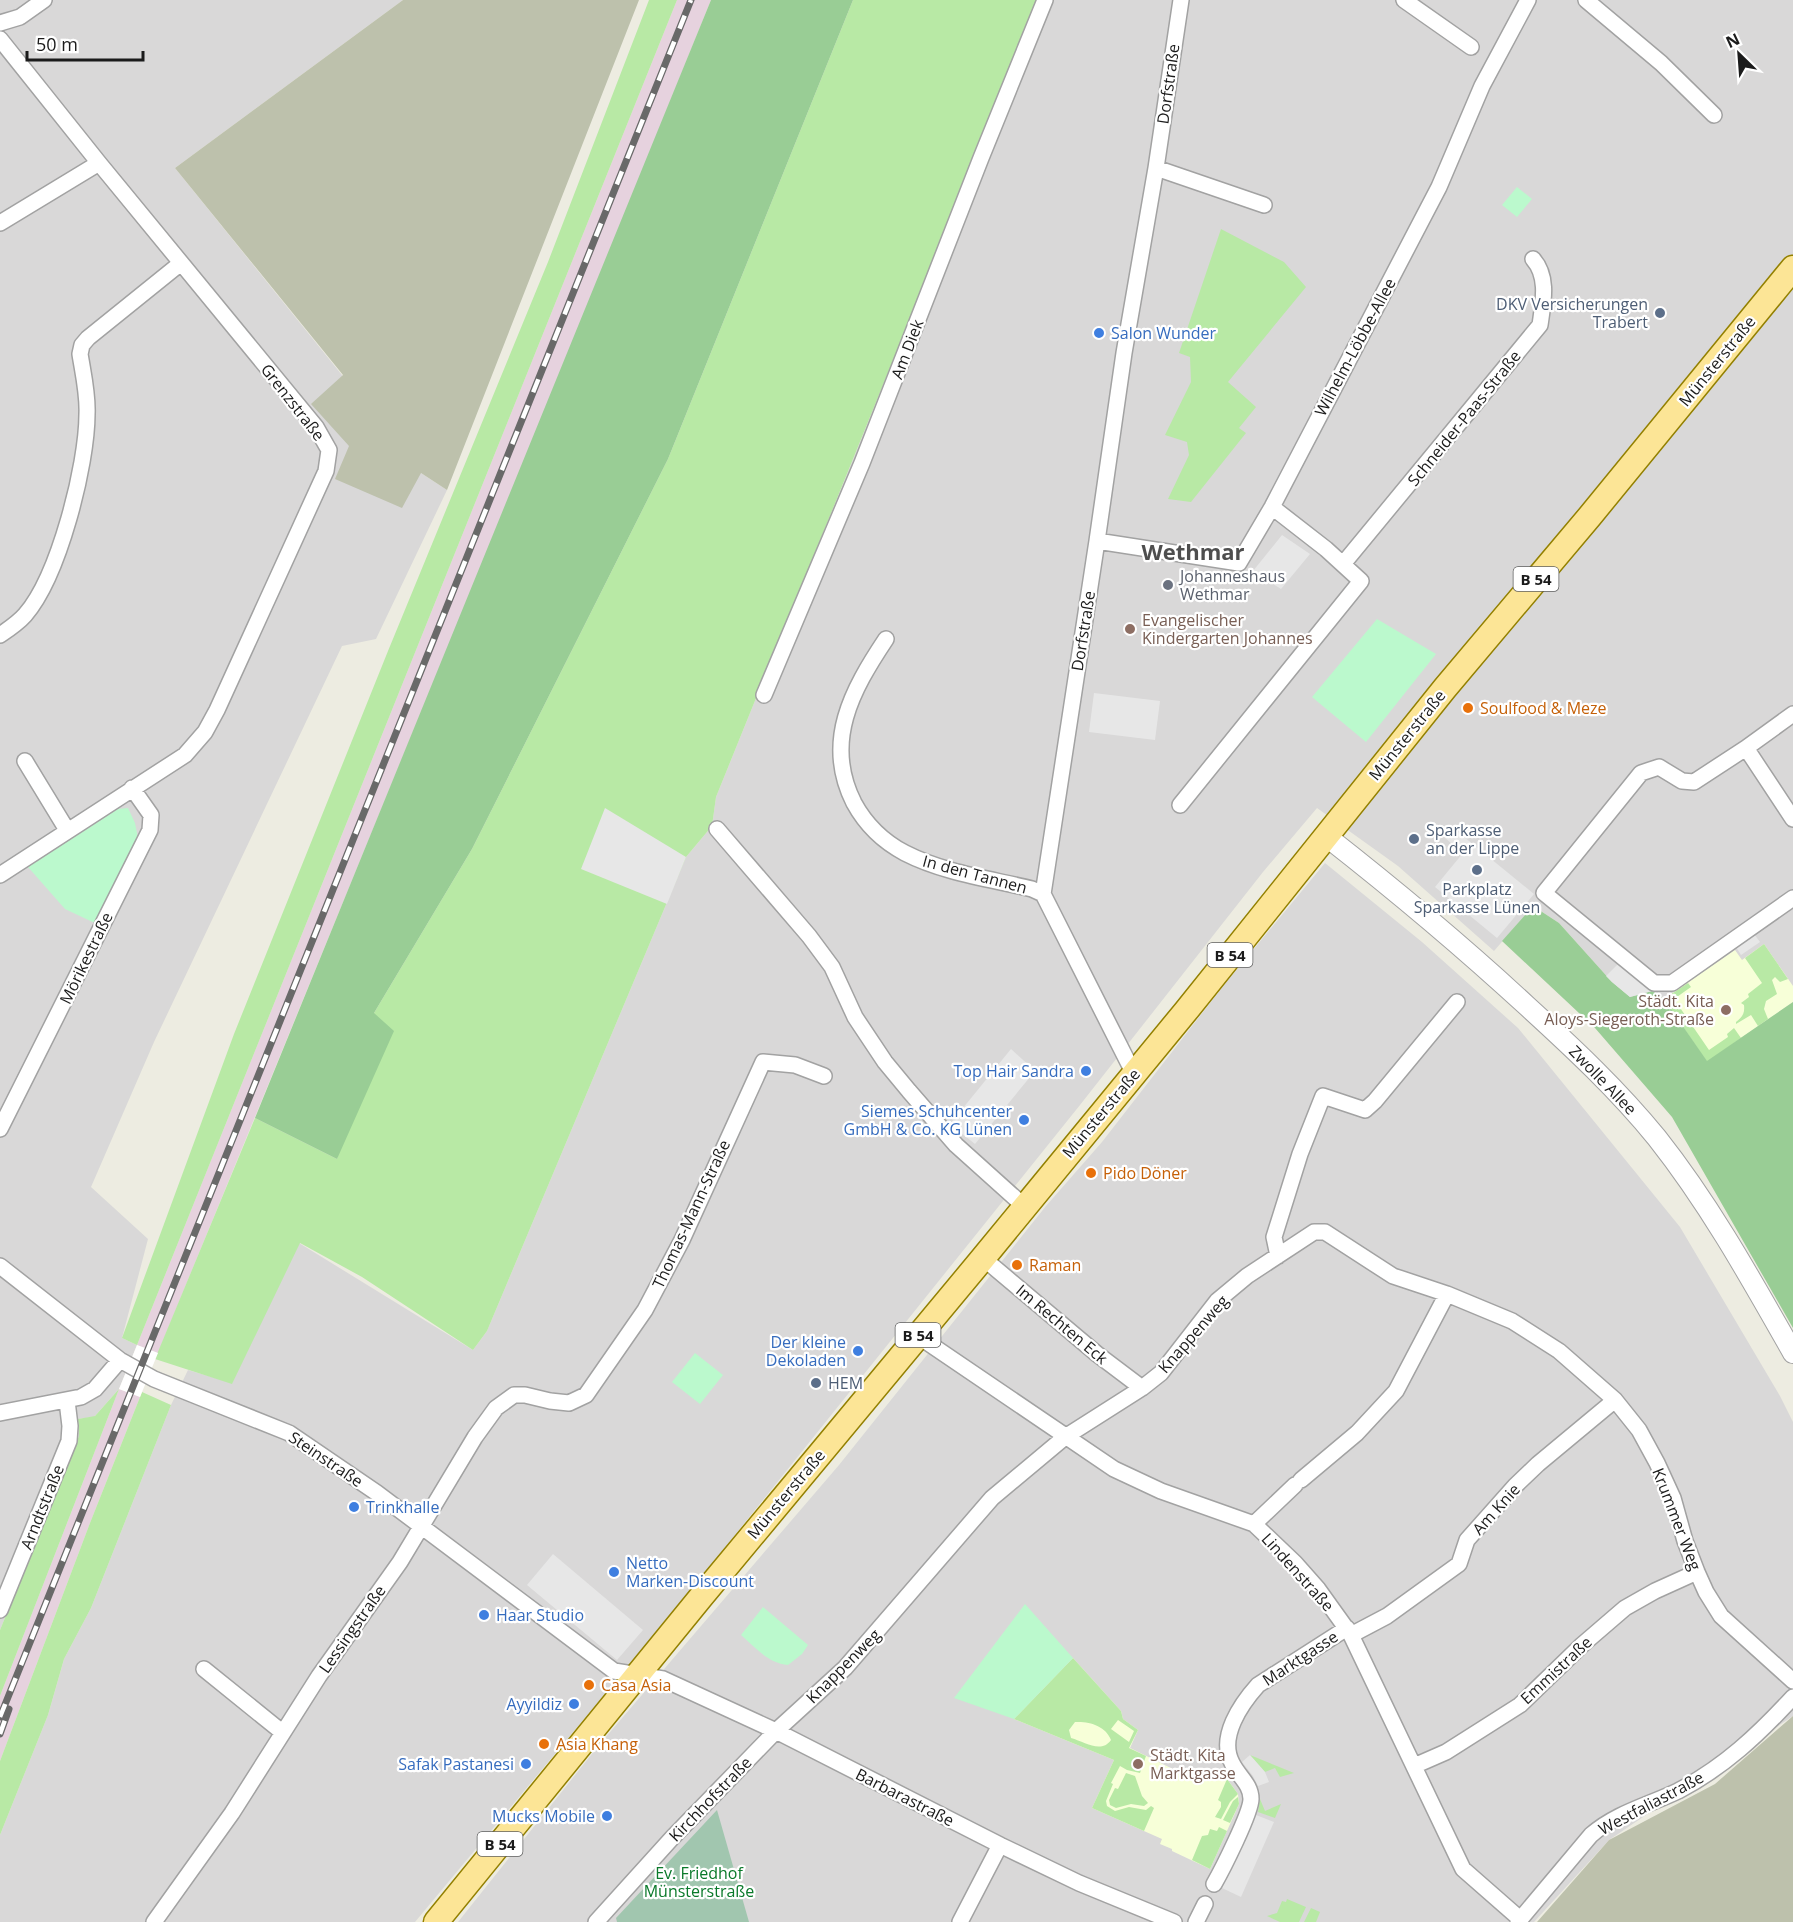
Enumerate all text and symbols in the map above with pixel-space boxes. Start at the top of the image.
scale bar [27,24,142,62]
north arrow [1709,24,1769,84]
text: N [1722,28,1743,53]
text: 50 m [36,32,78,56]
street label: Dorfstraße [1151,42,1185,126]
street label: Wilhelm-Löbbe-Allee [1309,274,1401,420]
place label: DKV Versicherungen Trabert [1496,293,1648,333]
marker: DKV Versicherungen Trabert [1653,306,1667,320]
street label: Münsterstraße [1674,311,1760,411]
street label: Am Diek [886,316,929,382]
place label: Salon Wunder [1111,322,1216,344]
marker: Salon Wunder [1092,326,1106,340]
street label: Schneider-Paas-Straße [1402,346,1526,490]
street label: Grenzstraße [256,359,330,445]
district label: Wethmar [1141,536,1245,566]
place label: Johanneshaus Wethmar [1178,565,1285,605]
road number: B 54 [1514,567,1558,591]
marker: Johanneshaus Wethmar [1161,578,1175,592]
street label: Dorfstraße [1066,589,1100,673]
place label: Evangelischer Kindergarten Johannes [1142,609,1313,649]
marker: Evangelischer Kindergarten Johannes [1123,622,1137,636]
street label: Münsterstraße [1364,685,1450,785]
place label: Soulfood & Meze [1480,697,1607,719]
marker: Soulfood & Meze [1461,701,1475,715]
place label: Sparkasse an der Lippe [1426,819,1519,859]
marker: Sparkasse an der Lippe [1407,832,1421,846]
street label: In den Tannen [920,849,1030,899]
marker: Parkplatz Sparkasse Lünen [1470,863,1484,877]
place label: Parkplatz Sparkasse Lünen [1414,878,1540,918]
street label: Mörikestraße [54,908,118,1008]
road number: B 54 [1208,943,1252,967]
place label: Städt. Kita Aloys-Siegeroth-Straße [1544,990,1714,1030]
marker: Städt. Kita Aloys-Siegeroth-Straße [1719,1003,1733,1017]
street label: Zwolle Allee [1564,1041,1642,1120]
place label: Top Hair Sandra [954,1060,1074,1082]
street label: Münsterstraße [1057,1064,1145,1162]
marker: Top Hair Sandra [1079,1064,1093,1078]
place label: Siemes Schuhcenter GmbH & Co. KG Lünen [844,1100,1012,1140]
marker: Siemes Schuhcenter GmbH & Co. KG Lünen [1017,1113,1031,1127]
street label: Thomas-Mann-Straße [647,1136,735,1292]
place label: Pido Döner [1103,1162,1187,1184]
marker: Pido Döner [1084,1166,1098,1180]
place label: Raman [1029,1254,1081,1276]
marker: Raman [1010,1258,1024,1272]
street label: Im Rechten Eck [1011,1279,1113,1369]
street label: Knappenweg [1153,1290,1233,1378]
road number: B 54 [896,1323,940,1347]
place label: Der kleine Dekoladen [766,1331,846,1371]
marker: Der kleine Dekoladen [851,1344,865,1358]
place label: HEM [828,1372,863,1394]
marker: HEM [809,1376,823,1390]
street label: Steinstraße [285,1426,367,1492]
street label: Münsterstraße [742,1445,830,1543]
street label: Arndtstraße [15,1461,69,1553]
street label: Krummer Weg [1647,1465,1707,1574]
street label: Am Knie [1467,1479,1525,1539]
place label: Trinkhalle [366,1496,439,1518]
marker: Trinkhalle [347,1500,361,1514]
street label: Lindenstraße [1257,1528,1339,1616]
place label: Netto Marken-Discount [626,1552,754,1592]
marker: Netto Marken-Discount [607,1565,621,1579]
street label: Lessingstraße [313,1581,391,1677]
place label: Haar Studio [496,1604,584,1626]
marker: Haar Studio [477,1608,491,1622]
street label: Knappenweg [801,1624,885,1708]
street label: Marktgasse [1258,1625,1342,1691]
street label: Emmistraße [1515,1631,1597,1709]
place label: Casa Asia [601,1674,671,1696]
marker: Casa Asia [582,1678,596,1692]
place label: Ayyildiz [506,1693,562,1715]
marker: Ayyildiz [567,1697,581,1711]
place label: Asia Khang [556,1733,638,1755]
marker: Asia Khang [537,1737,551,1751]
place label: Städt. Kita Marktgasse [1150,1744,1236,1784]
street label: Kirchhofstraße [664,1752,756,1846]
place label: Safak Pastanesi [398,1753,514,1775]
marker: Safak Pastanesi [519,1757,533,1771]
marker: Städt. Kita Marktgasse [1131,1757,1145,1771]
street label: Barbarastraße [852,1763,958,1831]
street label: Westfaliastraße [1595,1766,1707,1840]
place label: Mucks Mobile [492,1805,595,1827]
marker: Mucks Mobile [600,1809,614,1823]
road number: B 54 [478,1832,522,1856]
park label: Ev. Friedhof Münsterstraße [644,1862,754,1902]

